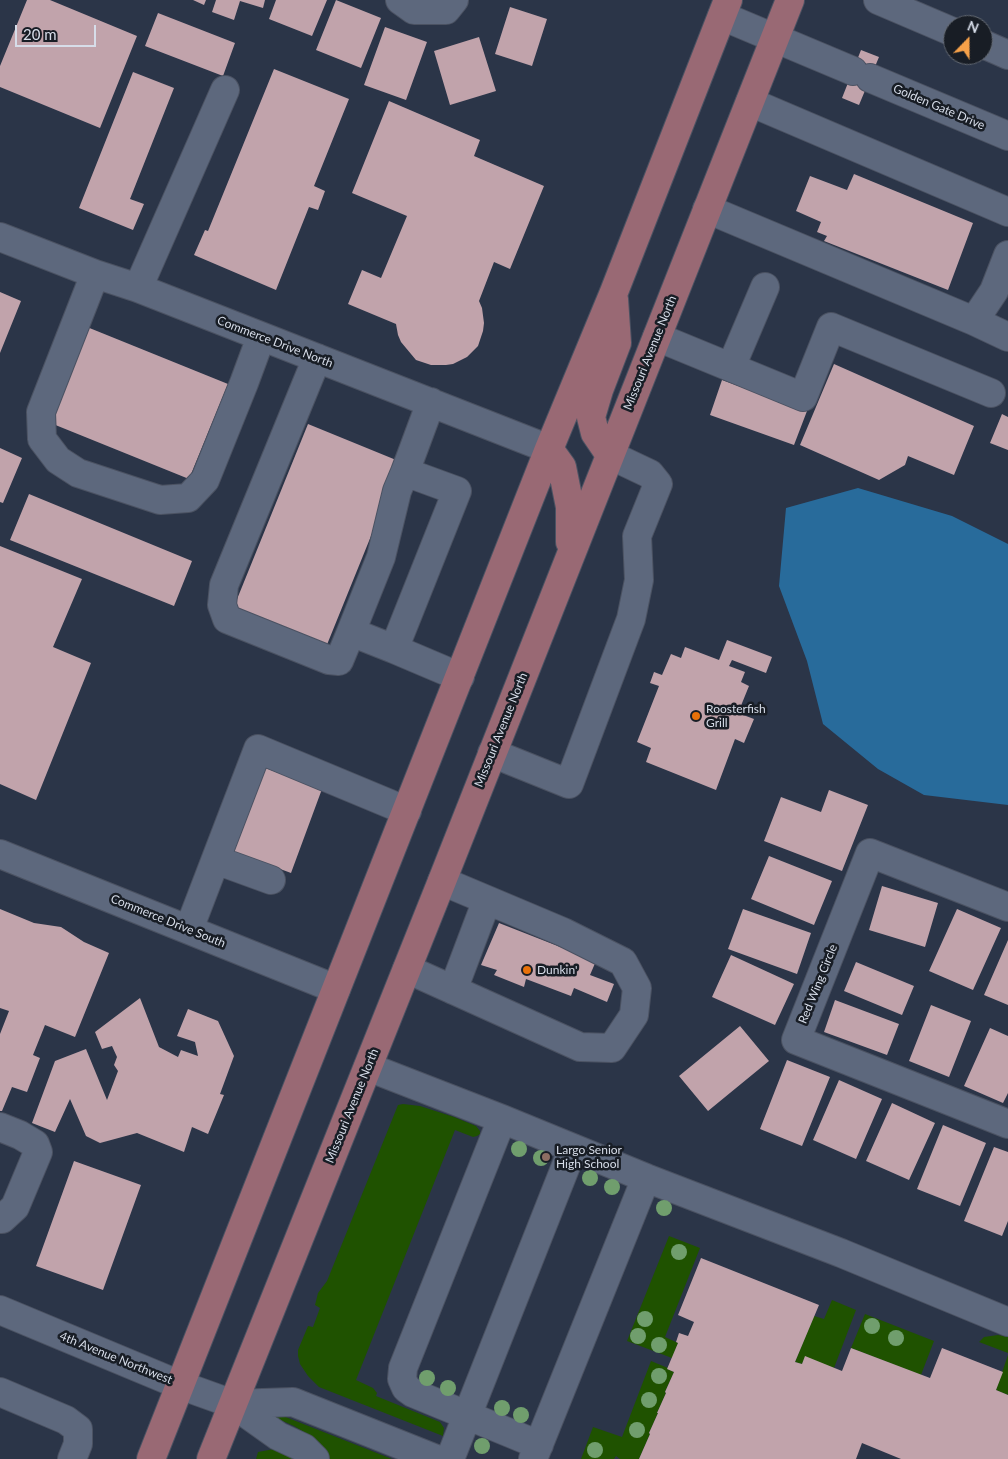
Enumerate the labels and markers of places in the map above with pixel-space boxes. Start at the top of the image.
place label: Roosterfish Grill [706,702,766,730]
marker: Roosterfish Grill [690,710,702,722]
place label: Dunkin' [537,963,577,977]
marker: Dunkin' [521,964,533,976]
place label: Largo Senior High School [556,1143,622,1171]
marker: Largo Senior High School [540,1151,552,1163]

